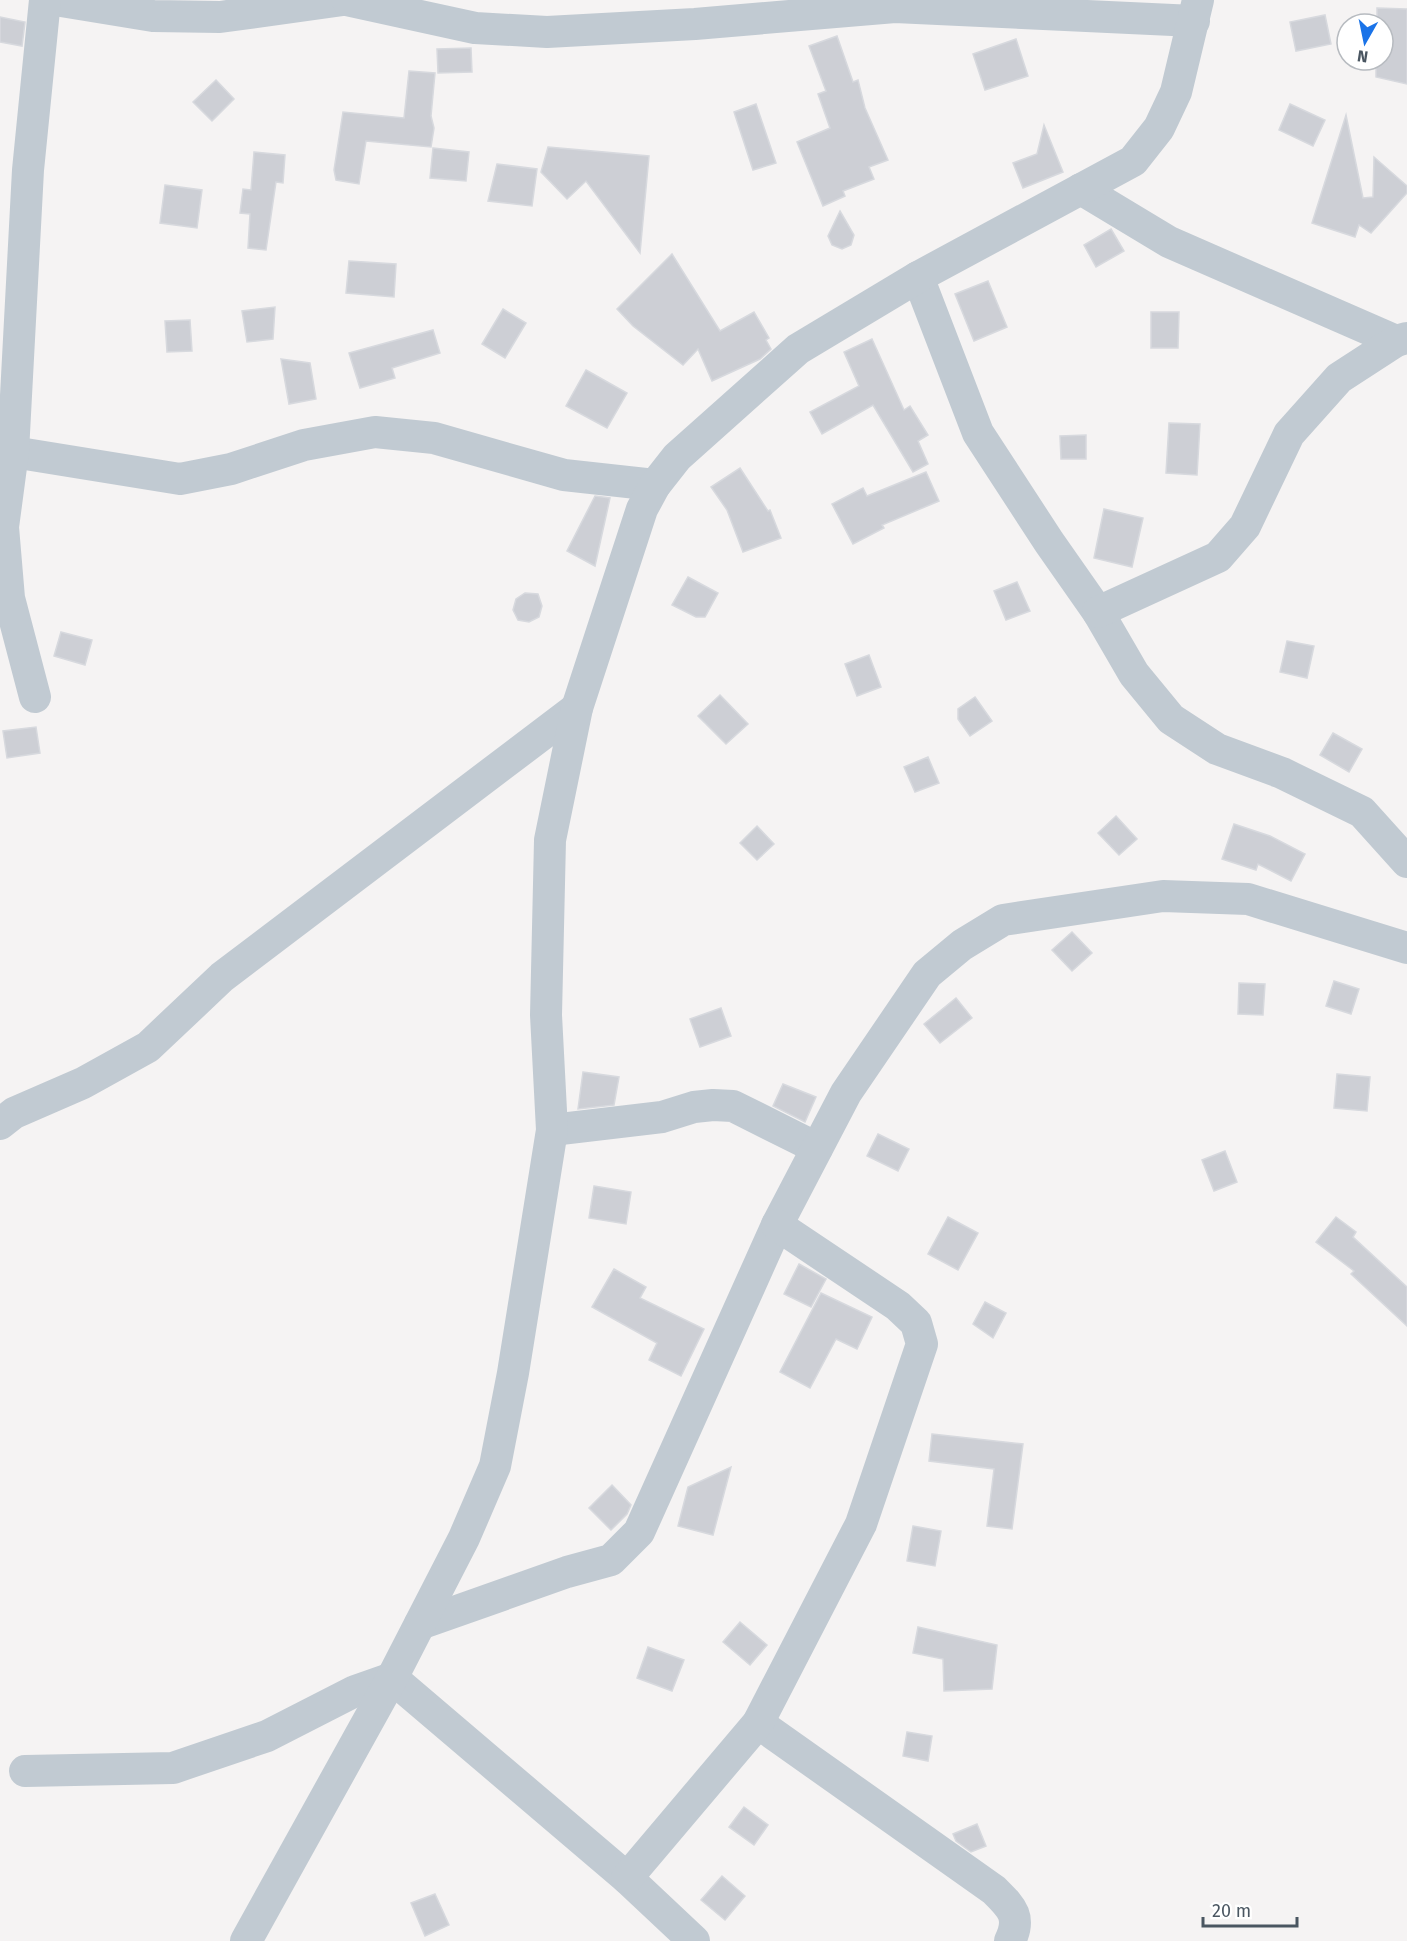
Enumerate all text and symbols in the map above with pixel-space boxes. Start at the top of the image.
north arrow [1335,12,1395,72]
text: N [1356,46,1369,67]
scale bar [1203,1890,1298,1928]
text: 20 m [1212,1900,1251,1922]

